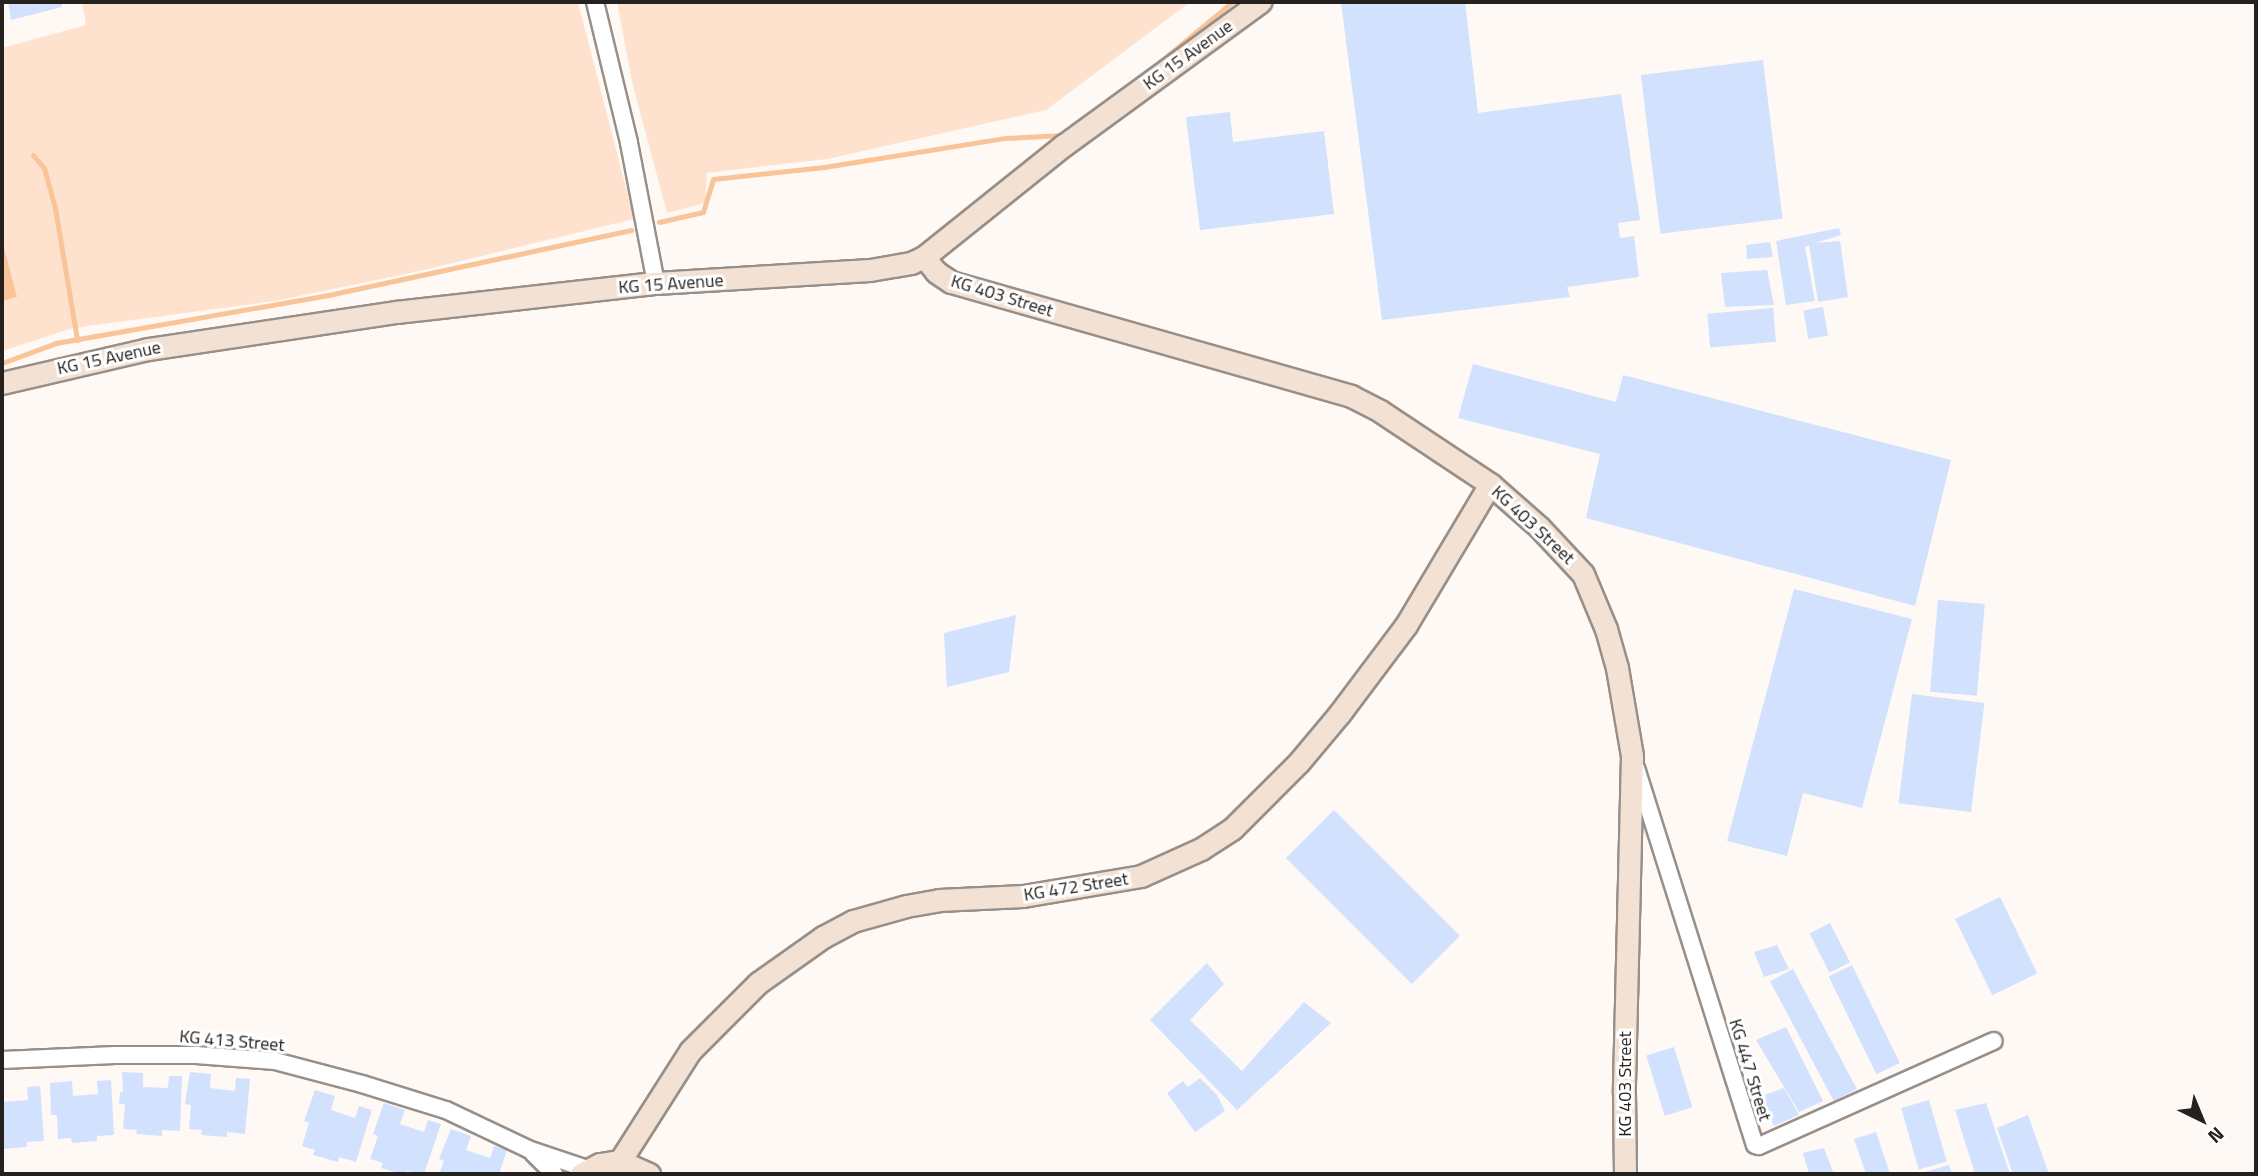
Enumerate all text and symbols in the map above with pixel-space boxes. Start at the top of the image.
street label: KG 15 Avenue [1139,15,1237,95]
street label: KG 15 Avenue [618,270,724,298]
street label: KG 403 Street [948,270,1056,322]
street label: KG 15 Avenue [55,336,163,380]
street label: KG 403 Street [1487,481,1579,569]
street label: KG 472 Street [1022,868,1130,906]
street label: KG 447 Street [1724,1016,1776,1124]
street label: KG 413 Street [178,1026,286,1056]
street label: KG 403 Street [1614,1031,1636,1137]
north arrow [2167,1085,2237,1155]
text: N [2202,1121,2231,1151]

